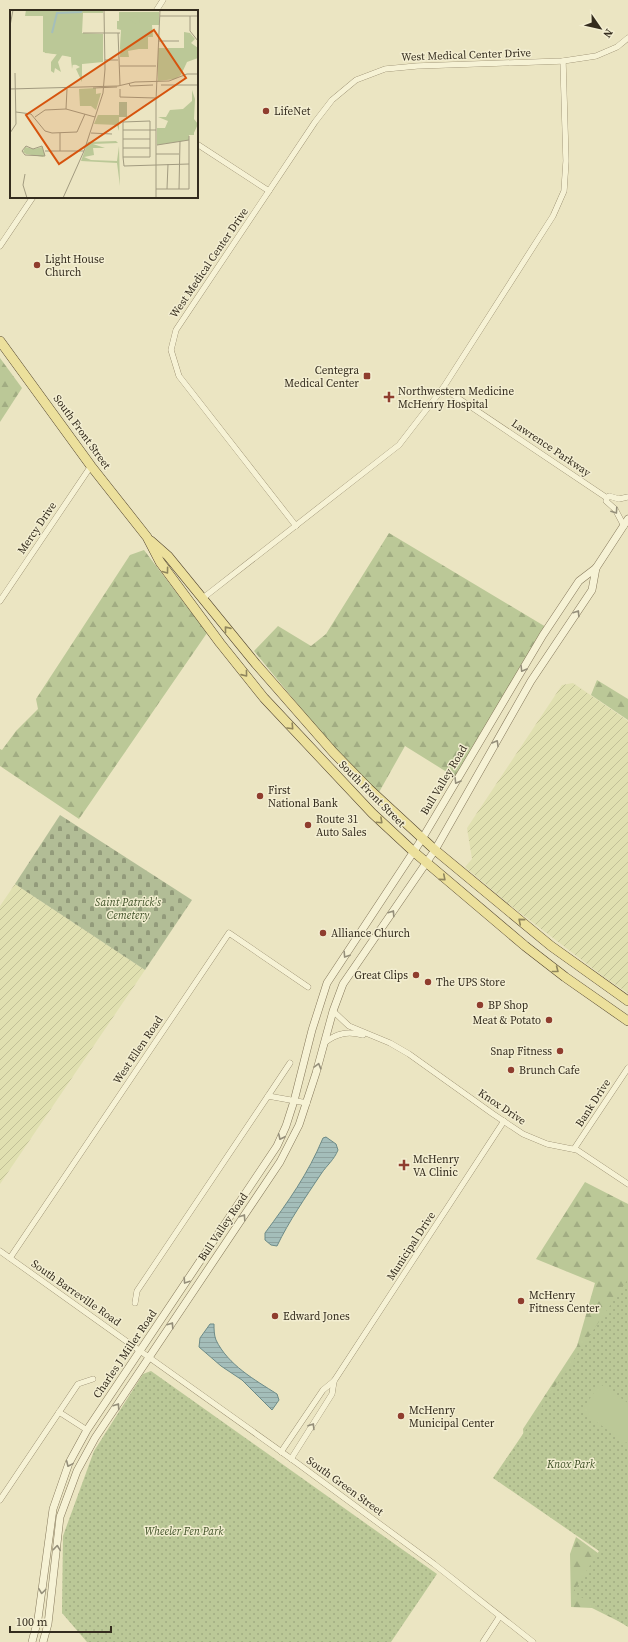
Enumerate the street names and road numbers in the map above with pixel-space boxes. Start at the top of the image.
street label: West Medical Center Drive [401,45,532,65]
street label: West Medical Center Drive [166,205,252,321]
street label: South Front Street [50,392,114,473]
street label: Lawrence Parkway [508,416,594,480]
street label: Mercy Drive [14,499,60,557]
street label: Bull Valley Road [417,742,471,818]
street label: South Front Street [335,757,409,831]
street label: West Ellen Road [110,1012,167,1087]
street label: Bank Drive [572,1076,614,1130]
street label: Knox Drive [475,1085,529,1129]
street label: Bull Valley Road [195,1189,252,1264]
street label: Municipal Drive [383,1208,439,1283]
street label: South Barreville Road [28,1256,124,1330]
street label: Charles J Miller Road [90,1306,161,1401]
street label: South Green Street [304,1453,387,1519]

